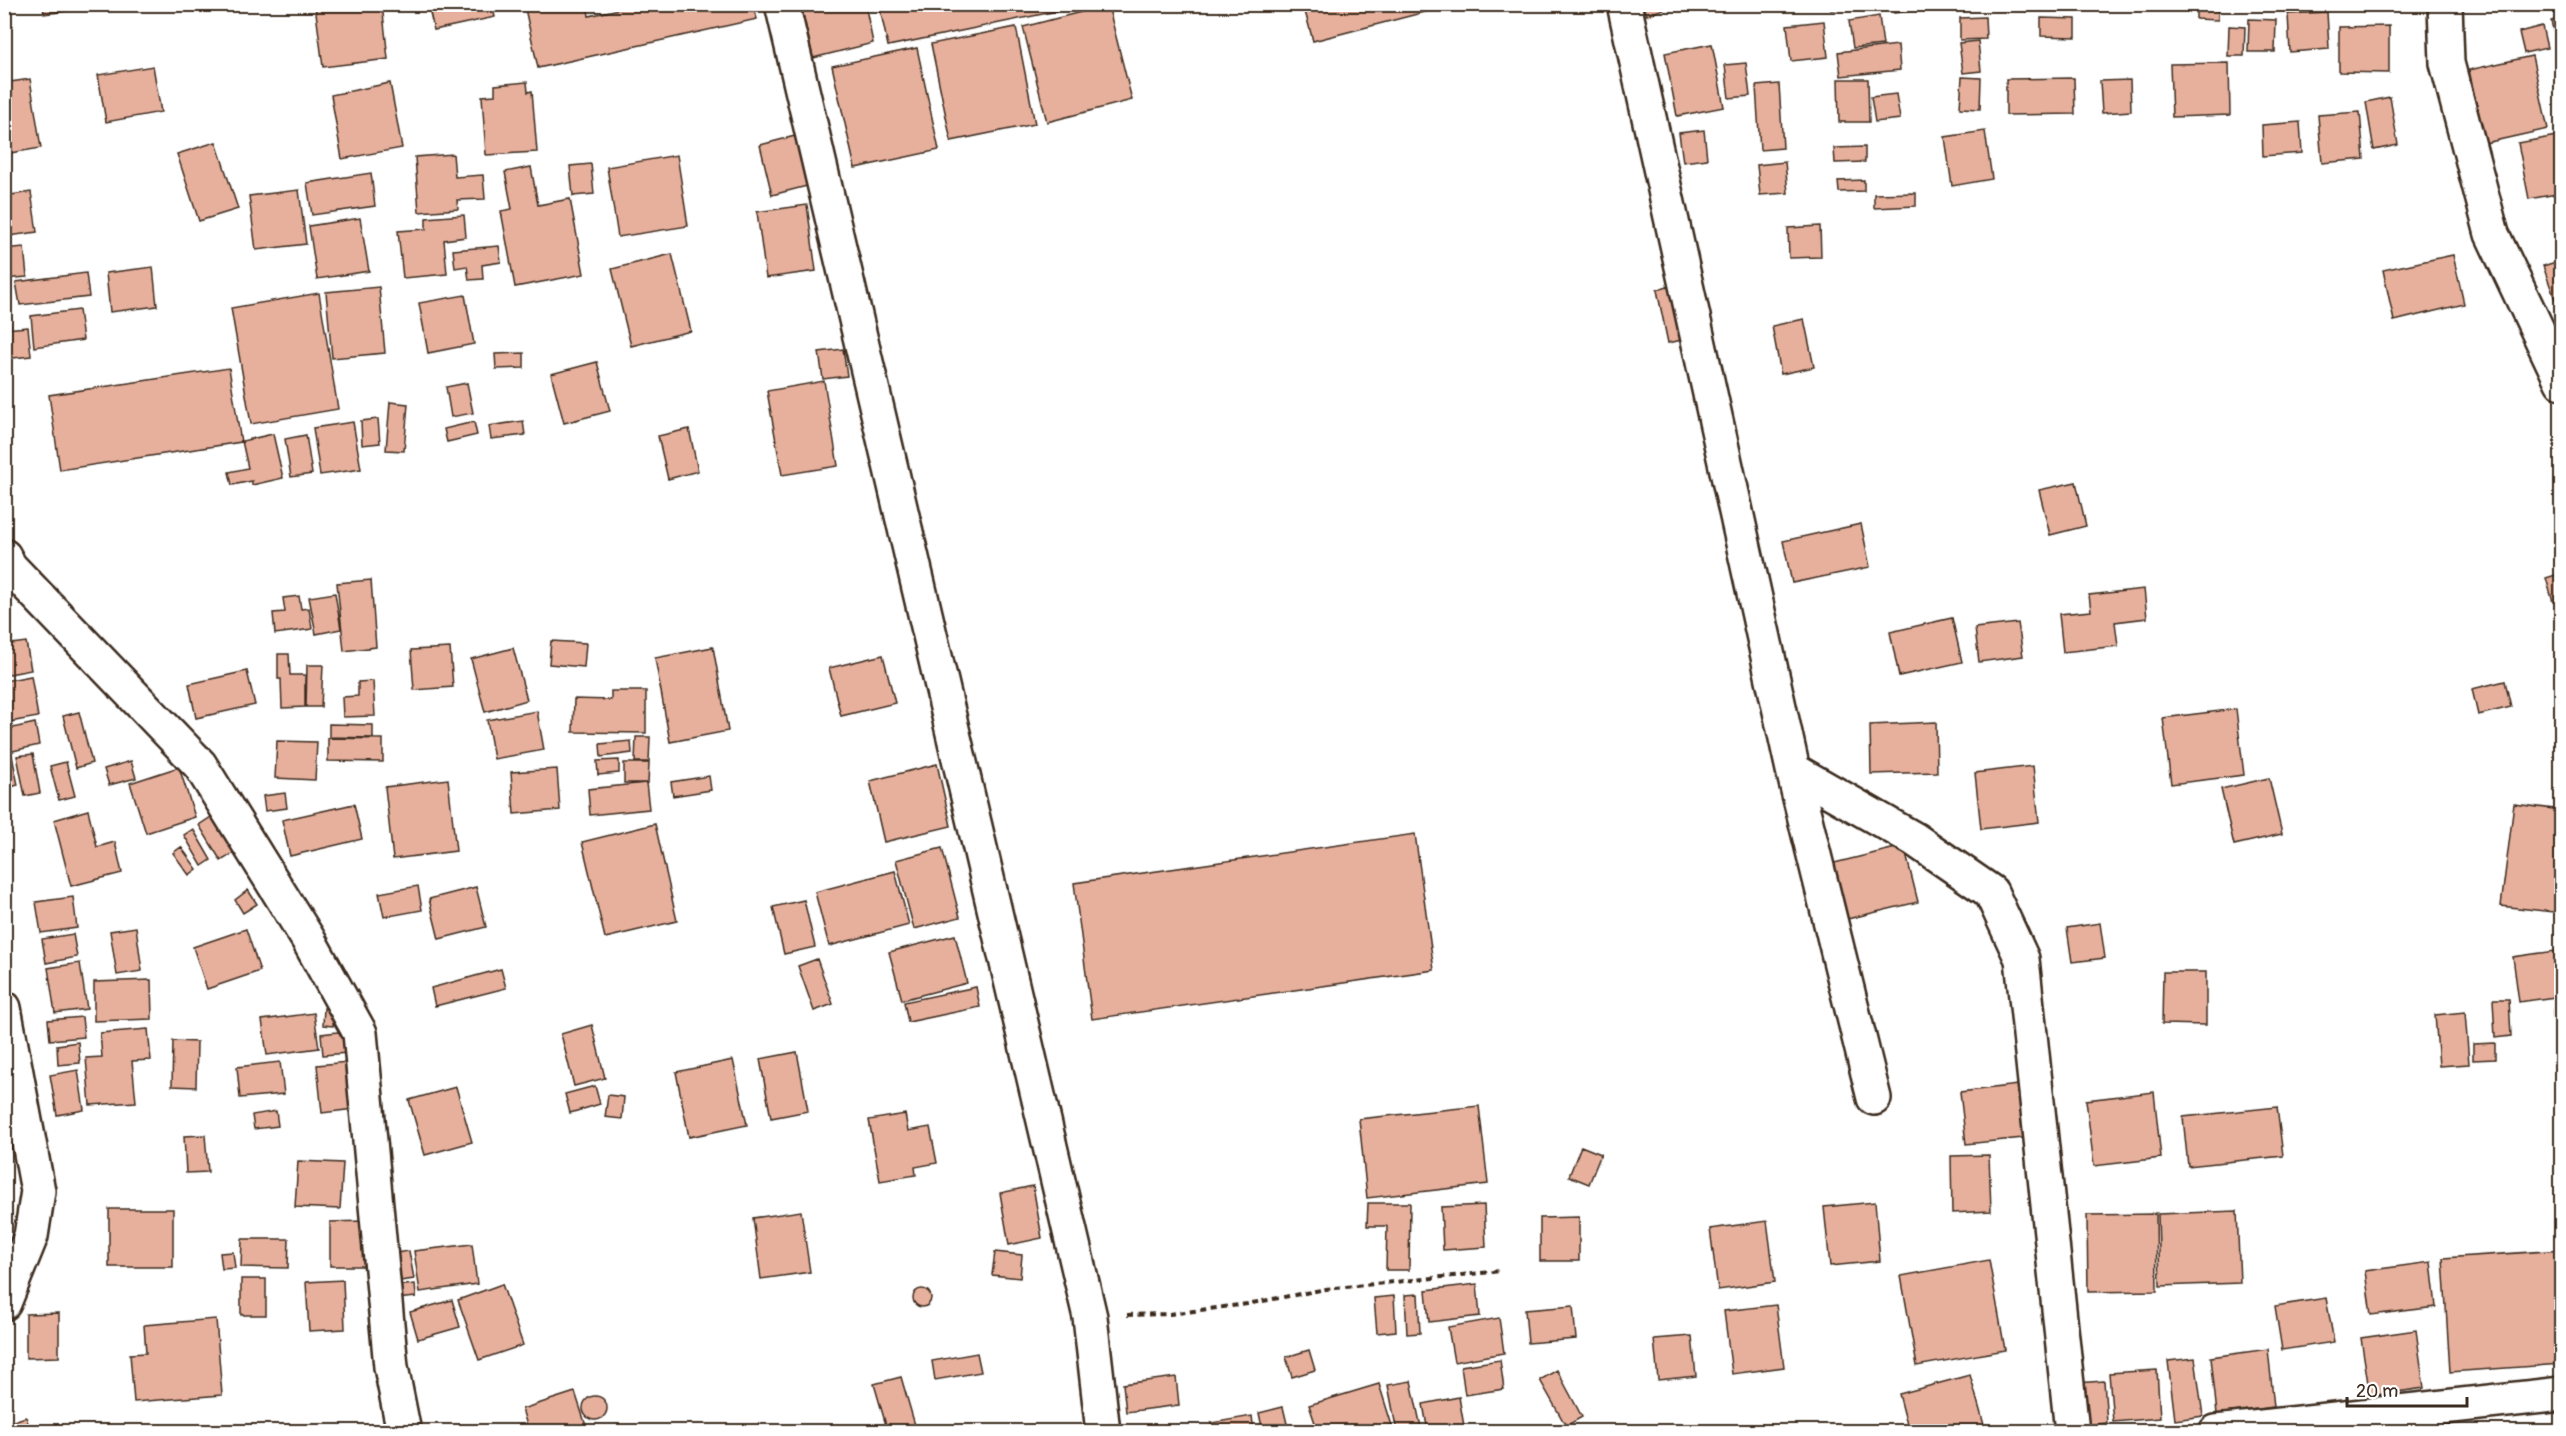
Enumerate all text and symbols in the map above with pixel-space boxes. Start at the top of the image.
scale bar [2347,1370,2467,1408]
text: 20 m [2356,1380,2398,1403]

